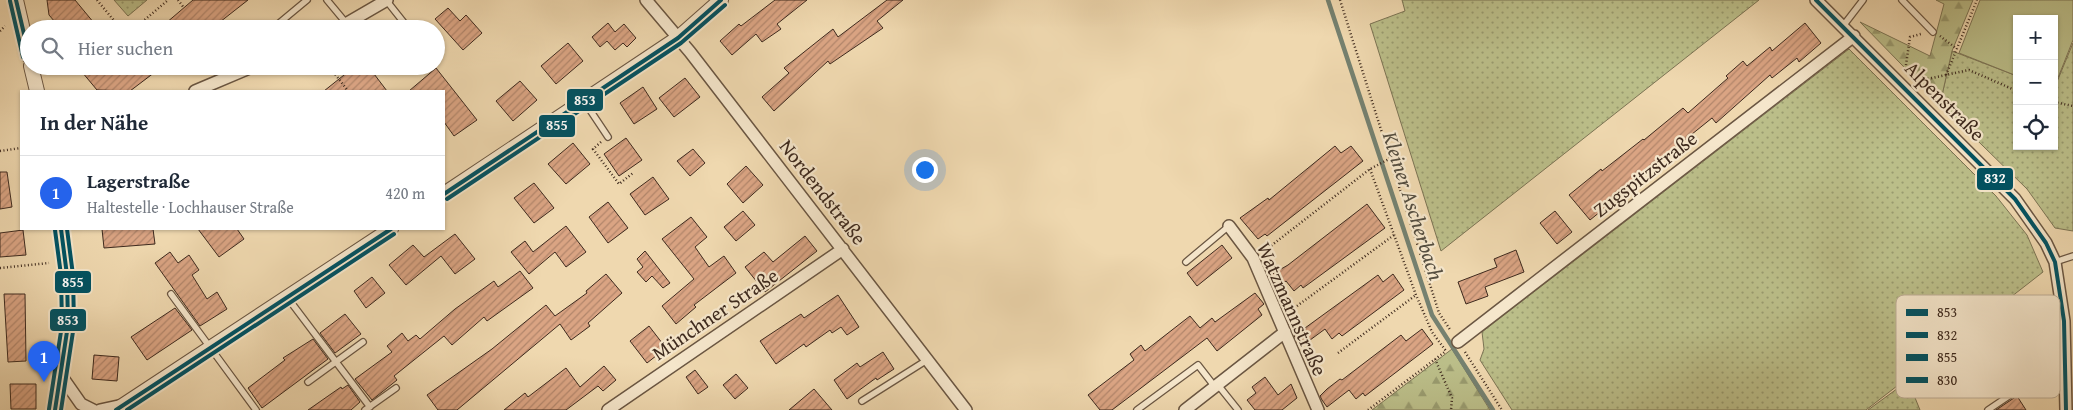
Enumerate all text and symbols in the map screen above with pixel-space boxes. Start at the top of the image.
map controls [2013,15,2058,150]
button: + [2013,15,2058,60]
search box [20,20,445,75]
icon: search [38,34,66,62]
text: Hier suchen [78,34,173,62]
street label: Alpenstraße [1899,54,1992,147]
button: − [2013,60,2058,105]
line badge: 853 [566,88,604,112]
text: 853 [574,90,596,110]
button: locate [2013,105,2058,150]
text: In der Nähe [40,107,148,138]
line badge: 855 [538,114,576,138]
text: 855 [546,115,568,135]
street label: Zugspitzstraße [1586,124,1703,224]
water label: Kleiner Ascherbach [1375,127,1452,285]
street label: Nordendstraße [773,133,874,251]
your location [912,157,938,183]
text: Lagerstraße [87,167,190,195]
line badge: 832 [1976,167,2014,191]
text: 832 [1984,168,2006,188]
text: 1 [52,181,60,205]
text: 420 m [385,181,425,205]
text: Haltestelle · Lochhauser Straße [87,195,294,219]
street label: Watzmannstraße [1250,237,1335,380]
street label: Münchner Straße [646,260,784,367]
line badge: 855 [54,270,92,294]
text: 855 [62,272,84,292]
legend [1896,295,2060,398]
text: 853 [1937,302,1957,322]
line badge: 853 [49,308,87,332]
text: 853 [57,310,79,330]
text: 832 [1937,325,1957,345]
pin: 1 [28,341,60,382]
text: 855 [1937,347,1957,367]
text: 830 [1937,370,1957,390]

